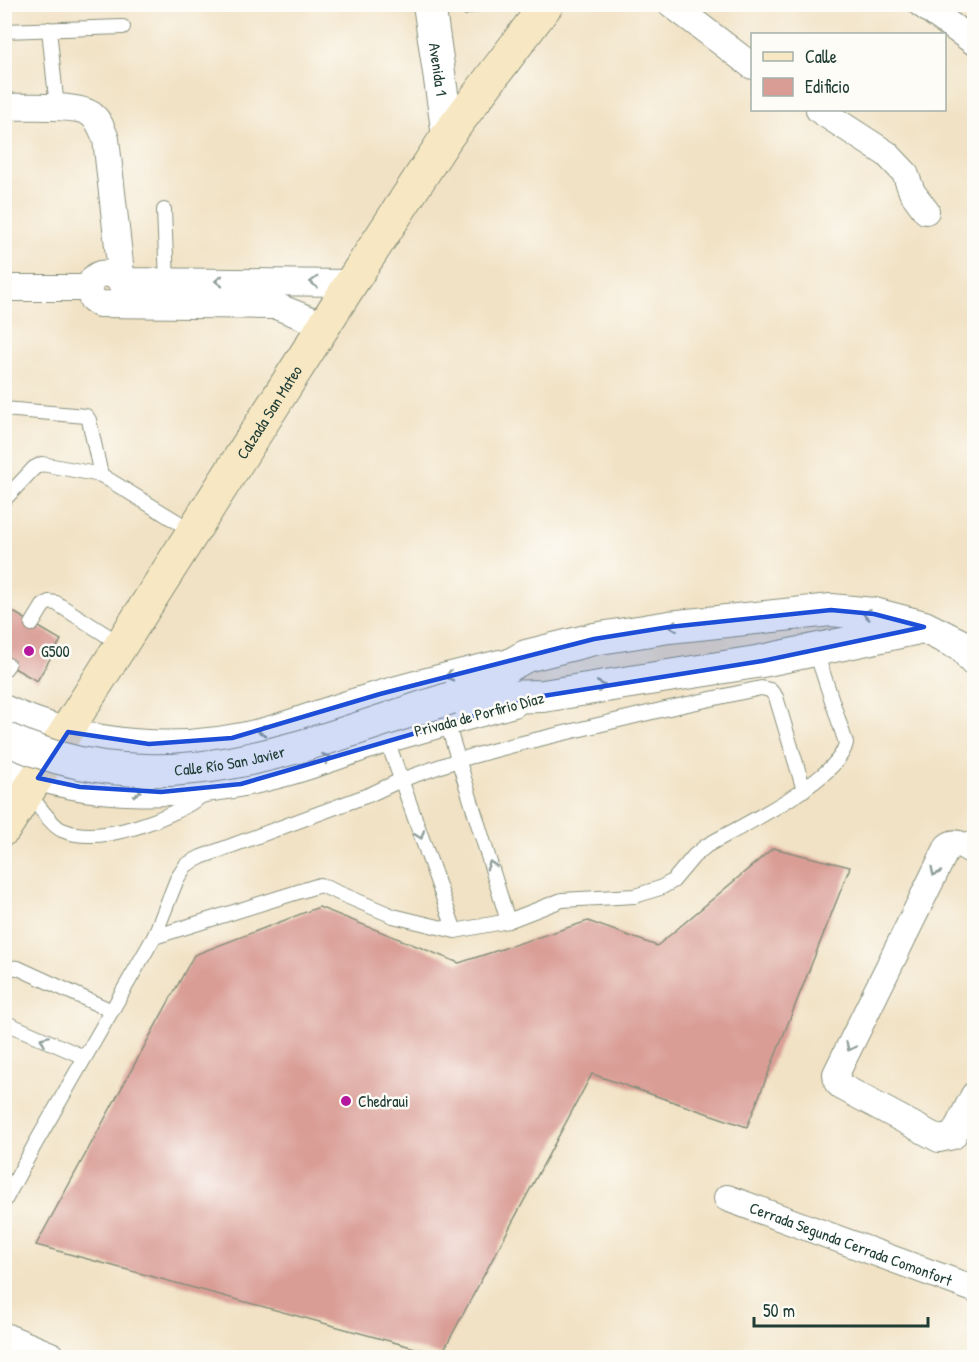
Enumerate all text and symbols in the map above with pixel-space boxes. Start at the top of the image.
legend [751,33,946,111]
street label: Avenida 1 [424,41,453,98]
text: Calle [805,44,837,69]
text: Edificio [805,74,849,99]
one-way arrow [214,275,223,287]
one-way arrow [309,276,318,289]
street label: Calzada San Mateo [231,360,307,463]
one-way arrow [863,608,872,620]
one-way arrow [669,620,678,632]
place label: G500 [41,640,70,662]
marker: G500 [22,644,36,658]
one-way arrow [444,669,454,681]
one-way arrow [595,680,605,693]
street label: Privada de Porfirio Díaz [412,686,546,742]
one-way arrow [257,724,267,737]
street label: Calle Río San Javier [173,740,287,781]
one-way arrow [322,753,332,766]
one-way arrow [132,785,141,798]
one-way arrow [413,829,426,840]
one-way arrow [486,860,498,871]
one-way arrow [931,865,943,876]
one-way arrow [40,1035,51,1047]
one-way arrow [845,1041,857,1052]
place label: Chedraui [358,1090,409,1112]
marker: Chedraui [339,1094,353,1108]
street label: Cerrada Segunda Cerrada Comonfort [746,1196,956,1291]
scale bar [754,1290,928,1328]
text: 50 m [763,1298,795,1323]

